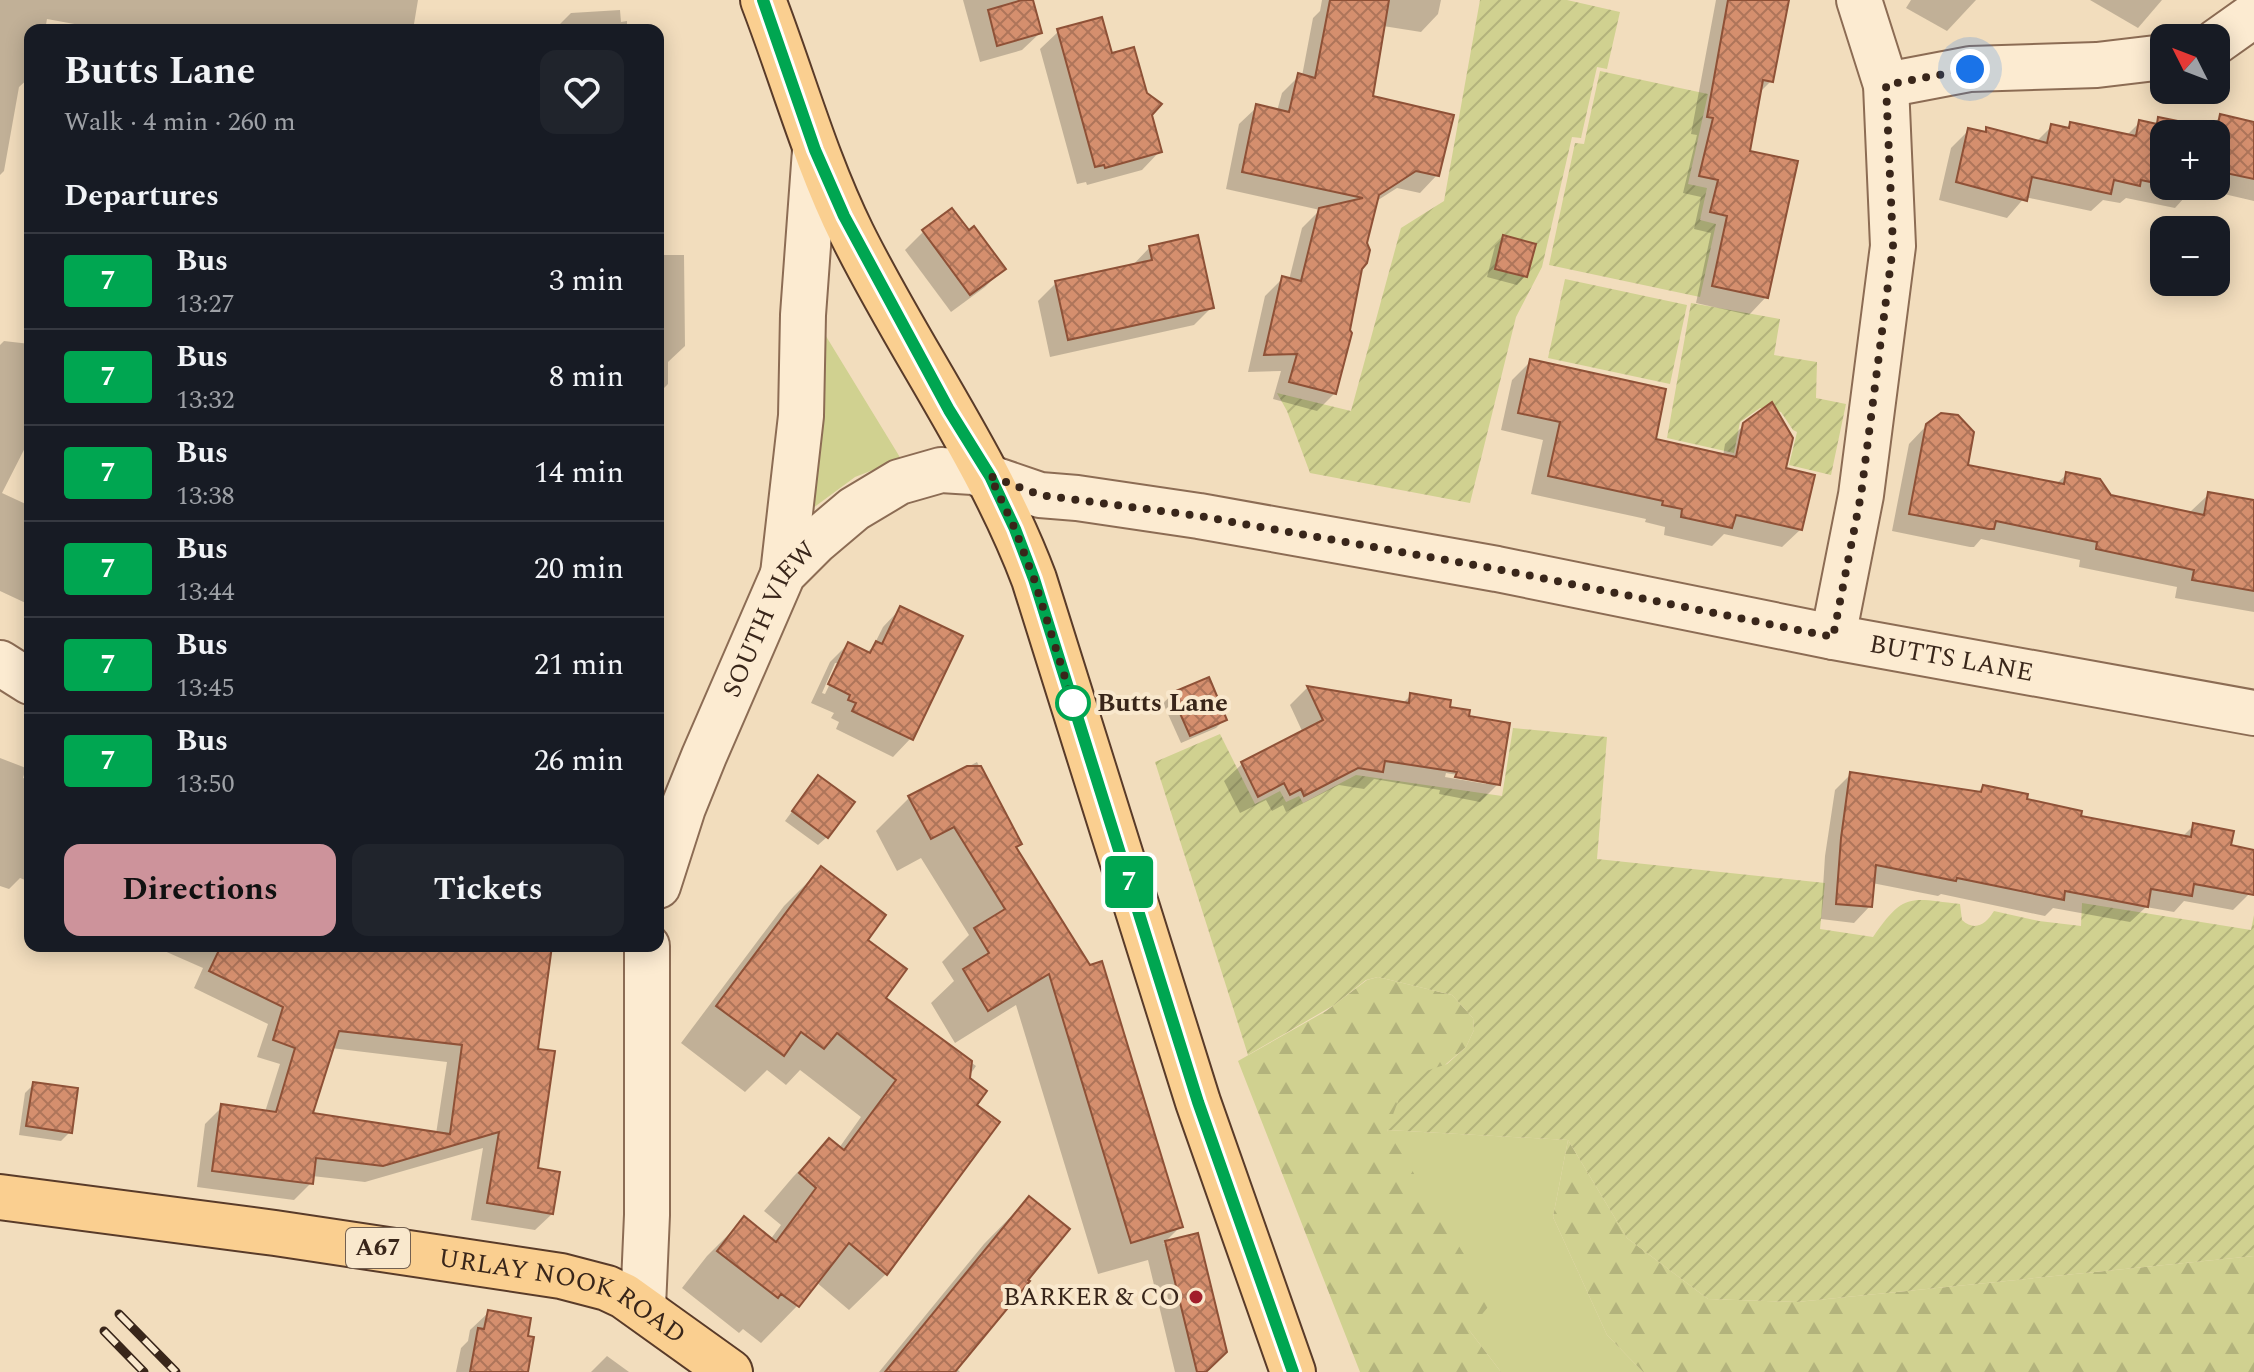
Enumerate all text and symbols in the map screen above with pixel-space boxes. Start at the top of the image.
north arrow [2150,24,2230,104]
map controls [2150,24,2230,296]
text: Butts Lane [64,43,255,101]
your location [1950,49,1990,89]
button: heart [540,50,624,134]
text: Walk · 4 min · 260 m [64,102,296,142]
button: + [2150,120,2230,200]
text: Departures [64,173,219,219]
button: − [2150,216,2230,296]
text: Bus [176,238,228,284]
text: 3 min [549,258,624,304]
text: 7 [100,259,116,302]
text: 13:27 [176,284,235,324]
text: Bus [176,334,228,380]
text: 8 min [549,354,624,400]
text: 7 [100,355,116,398]
text: 13:32 [176,380,235,420]
text: Bus [176,430,228,476]
text: 14 min [534,450,624,496]
text: 7 [100,451,116,494]
text: 13:38 [176,476,235,516]
text: Bus [176,526,228,572]
street label: SOUTH VIEW [712,531,826,704]
text: 20 min [534,546,624,592]
text: 7 [100,547,116,590]
text: 13:44 [176,572,235,612]
text: Bus [176,622,228,668]
street label: BUTTS LANE [1866,624,2037,693]
text: 21 min [534,642,624,688]
text: 7 [100,643,116,686]
text: 13:45 [176,668,235,708]
place label: Butts Lane [1097,683,1228,723]
marker: Butts Lane [1056,686,1090,720]
text: Bus [176,718,228,764]
text: 26 min [534,738,624,784]
text: 7 [100,739,116,782]
text: 13:50 [176,764,235,804]
button: Directions [64,844,336,936]
button: Tickets [352,844,624,936]
line badge: 7 [1103,856,1155,908]
text: 7 [1121,860,1137,903]
road number: A67 [346,1228,410,1268]
street label: URLAY NOOK ROAD [436,1238,694,1354]
place label: BARKER & CO [1003,1277,1180,1317]
marker: BARKER & CO [1187,1288,1205,1306]

